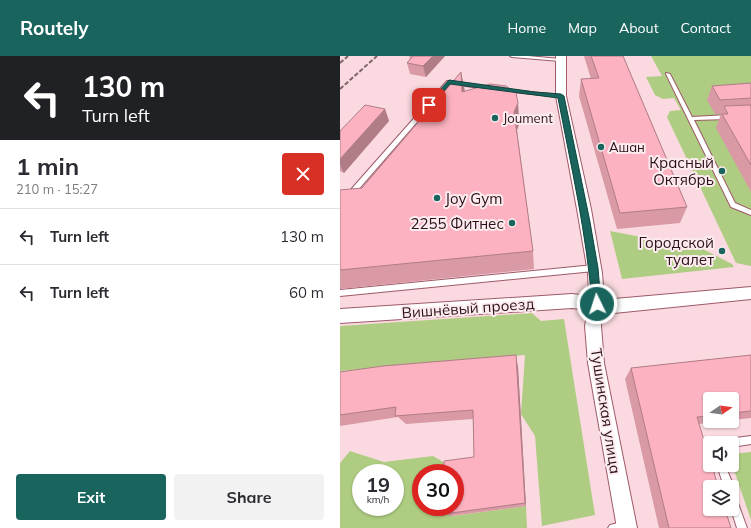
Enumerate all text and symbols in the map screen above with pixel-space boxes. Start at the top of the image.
text: Routely [20,16,88,40]
text: Home [507,19,546,37]
text: Map [568,19,597,37]
text: About [619,19,659,37]
text: Contact [681,19,731,37]
text: 130 m [82,69,165,104]
icon: left [16,72,68,124]
pin [412,88,446,122]
icon: arrive [418,94,440,116]
text: Turn left [82,104,150,127]
place label: Joument [503,110,553,126]
marker: Joument [490,113,500,123]
place label: Ашан [609,139,645,155]
marker: Ашан [596,142,606,152]
text: 1 min [16,151,79,181]
button: close [282,153,324,195]
place label: Красный Октябрь [649,153,714,189]
marker: Красный Октябрь [717,166,727,176]
text: 210 m · 15:27 [16,181,98,197]
place label: Joy Gym [445,189,502,208]
marker: Joy Gym [432,193,442,203]
place label: 2255 Фитнес [410,214,504,233]
marker: 2255 Фитнес [507,218,517,228]
icon: left [16,226,38,248]
text: Turn left [50,227,109,246]
text: 130 m [280,227,324,246]
place label: Городской туалет [638,233,714,269]
marker: Городской туалет [717,246,727,256]
icon: left [16,282,38,304]
text: Turn left [50,283,109,302]
text: 60 m [289,283,324,302]
position arrow [576,283,618,325]
street label: Вишнёвый проезд [401,294,535,322]
street label: Тушинская улица [587,347,625,475]
north arrow [703,392,739,428]
map controls [703,392,739,516]
button: sound [703,436,739,472]
speed limit sign: 30 [412,464,464,516]
text: 19 [366,472,390,497]
button: Exit [16,474,166,520]
button: Share [174,474,324,520]
button: layers [703,480,739,516]
text: km/h [367,493,389,506]

